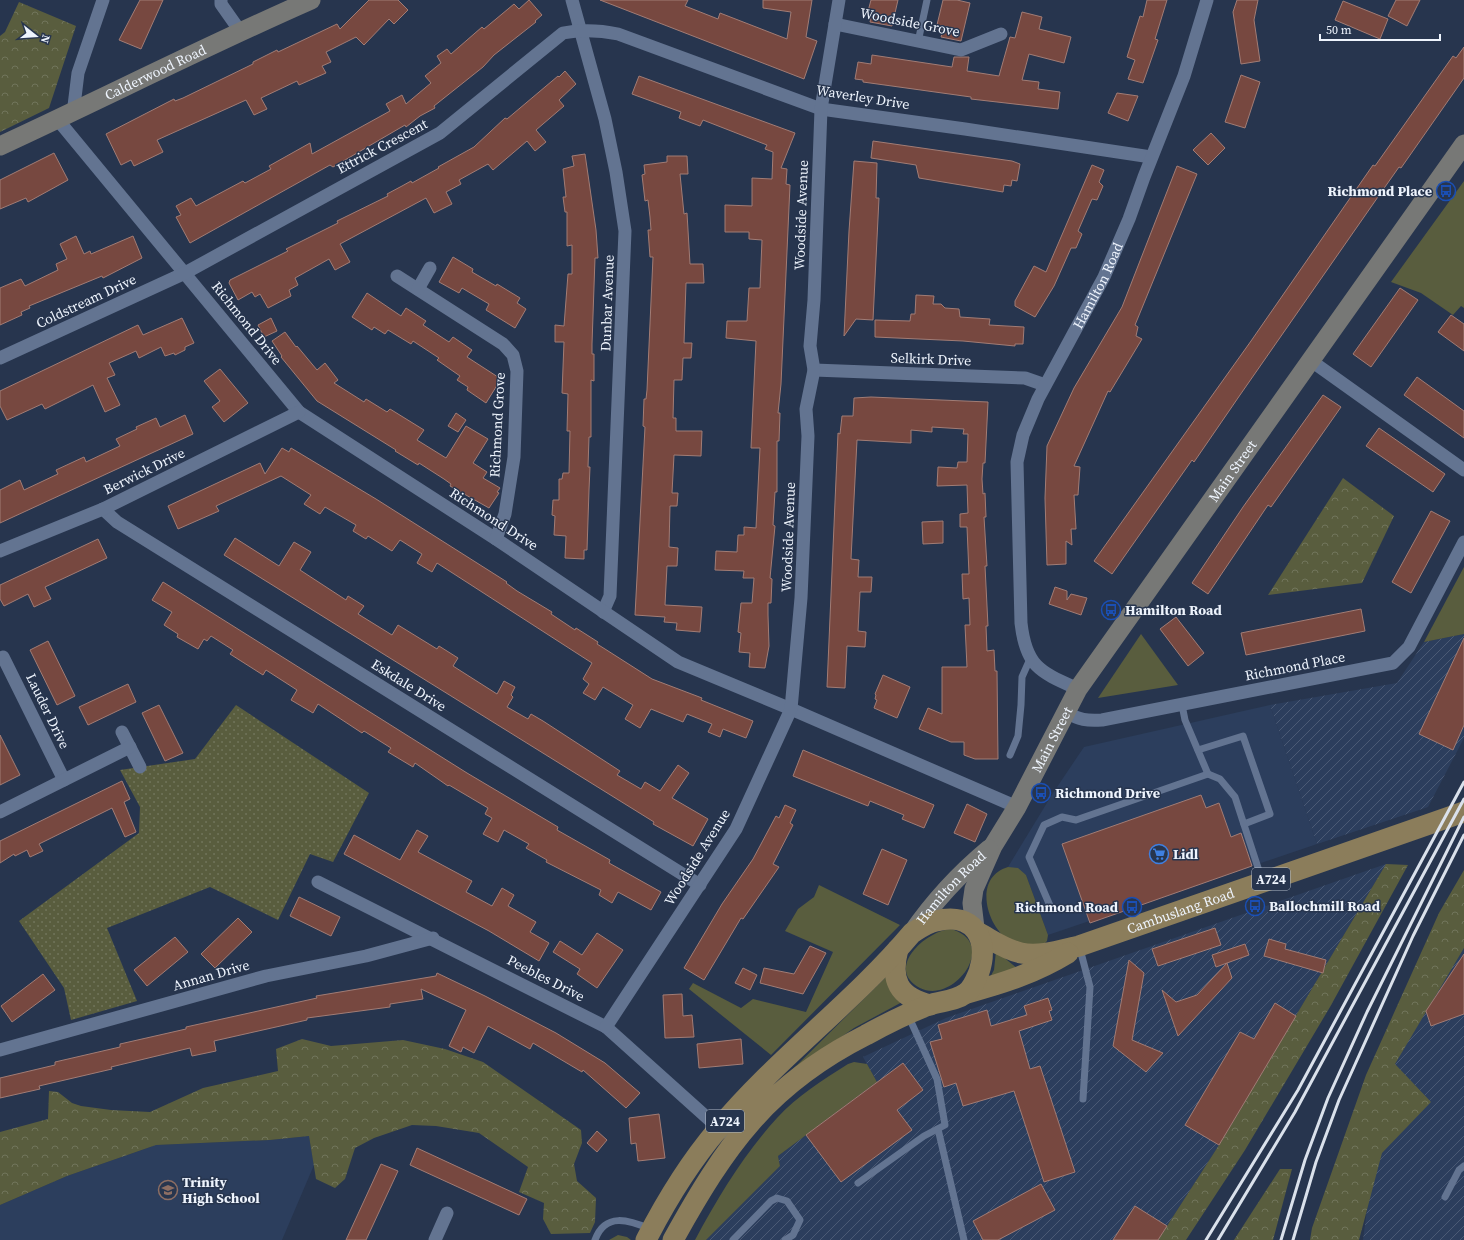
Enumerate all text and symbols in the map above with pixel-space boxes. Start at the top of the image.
street label: Woodside Grove [858,3,962,41]
north arrow [16,16,56,56]
scale bar [1320,16,1440,42]
text: 50 m [1326,22,1352,38]
text: N [37,33,53,45]
street label: Calderwood Road [101,39,209,105]
street label: Waverley Drive [815,80,911,114]
street label: Ettrick Crescent [333,113,431,178]
street label: Woodside Avenue [789,160,813,270]
bus stop icon: Richmond Place [1435,180,1457,202]
place label: Richmond Place [1327,181,1432,201]
street label: Hamilton Road [1068,239,1128,333]
street label: Dunbar Avenue [595,254,619,352]
street label: Coldstream Drive [33,269,139,333]
street label: Richmond Drive [207,277,287,369]
street label: Selkirk Drive [890,348,972,370]
street label: Richmond Grove [484,372,510,478]
street label: Main Street [1203,436,1261,506]
street label: Berwick Drive [100,443,188,499]
street label: Woodside Avenue [776,482,800,592]
street label: Richmond Drive [446,483,542,555]
bus stop icon: Hamilton Road [1100,599,1122,621]
place label: Hamilton Road [1125,600,1223,620]
street label: Richmond Place [1243,646,1347,686]
street label: Eskdale Drive [368,654,450,716]
street label: Lauder Drive [21,670,75,752]
street label: Main Street [1027,703,1077,776]
bus stop icon: Richmond Drive [1030,782,1052,804]
place label: Richmond Drive [1055,783,1160,803]
street label: Woodside Avenue [659,805,735,909]
supermarket icon: Lidl [1148,843,1170,865]
place label: Lidl [1173,844,1199,864]
street label: Hamilton Road [911,846,990,929]
road number: A724 [1252,868,1290,890]
street label: Cambuslang Road [1124,883,1237,939]
bus stop icon: Ballochmill Road [1244,895,1266,917]
bus stop icon: Richmond Road [1121,896,1143,918]
place label: Ballochmill Road [1269,896,1381,916]
place label: Richmond Road [1015,897,1119,917]
street label: Peebles Drive [504,950,588,1006]
street label: Annan Drive [170,955,252,995]
road number: A724 [706,1110,744,1132]
place label: Trinity High School [182,1172,260,1208]
school or university icon: Trinity High School [157,1179,179,1201]

